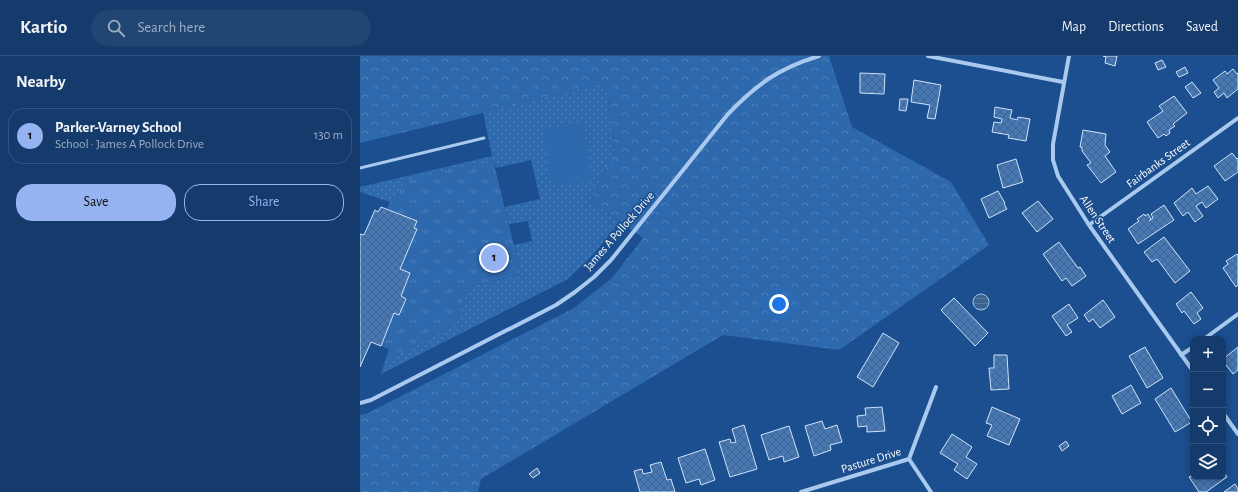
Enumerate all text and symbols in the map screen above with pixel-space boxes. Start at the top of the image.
search box [91,10,371,46]
icon: search [105,17,127,39]
text: Kartio [20,18,67,37]
text: Search here [137,20,205,35]
text: Map [1062,20,1086,34]
text: Directions [1108,20,1164,34]
text: Saved [1186,20,1218,34]
text: Nearby [16,73,66,90]
text: Parker-Varney School [55,120,182,135]
text: 1 [28,129,32,142]
text: 130 m [314,129,343,142]
street label: Fairbanks Street [1124,136,1192,190]
text: School · James A Pollock Drive [55,138,204,151]
button: Save [16,184,176,221]
button: Share [184,184,344,221]
street label: James A Pollock Drive [582,189,656,273]
street label: Allen Street [1078,193,1118,245]
pin: 1 [481,243,507,273]
your location [769,294,789,314]
map controls [1190,336,1226,480]
button: + [1190,336,1226,372]
button: − [1190,372,1226,408]
button: locate [1190,408,1226,444]
button: layers [1190,444,1226,480]
street label: Pasture Drive [840,445,902,475]

